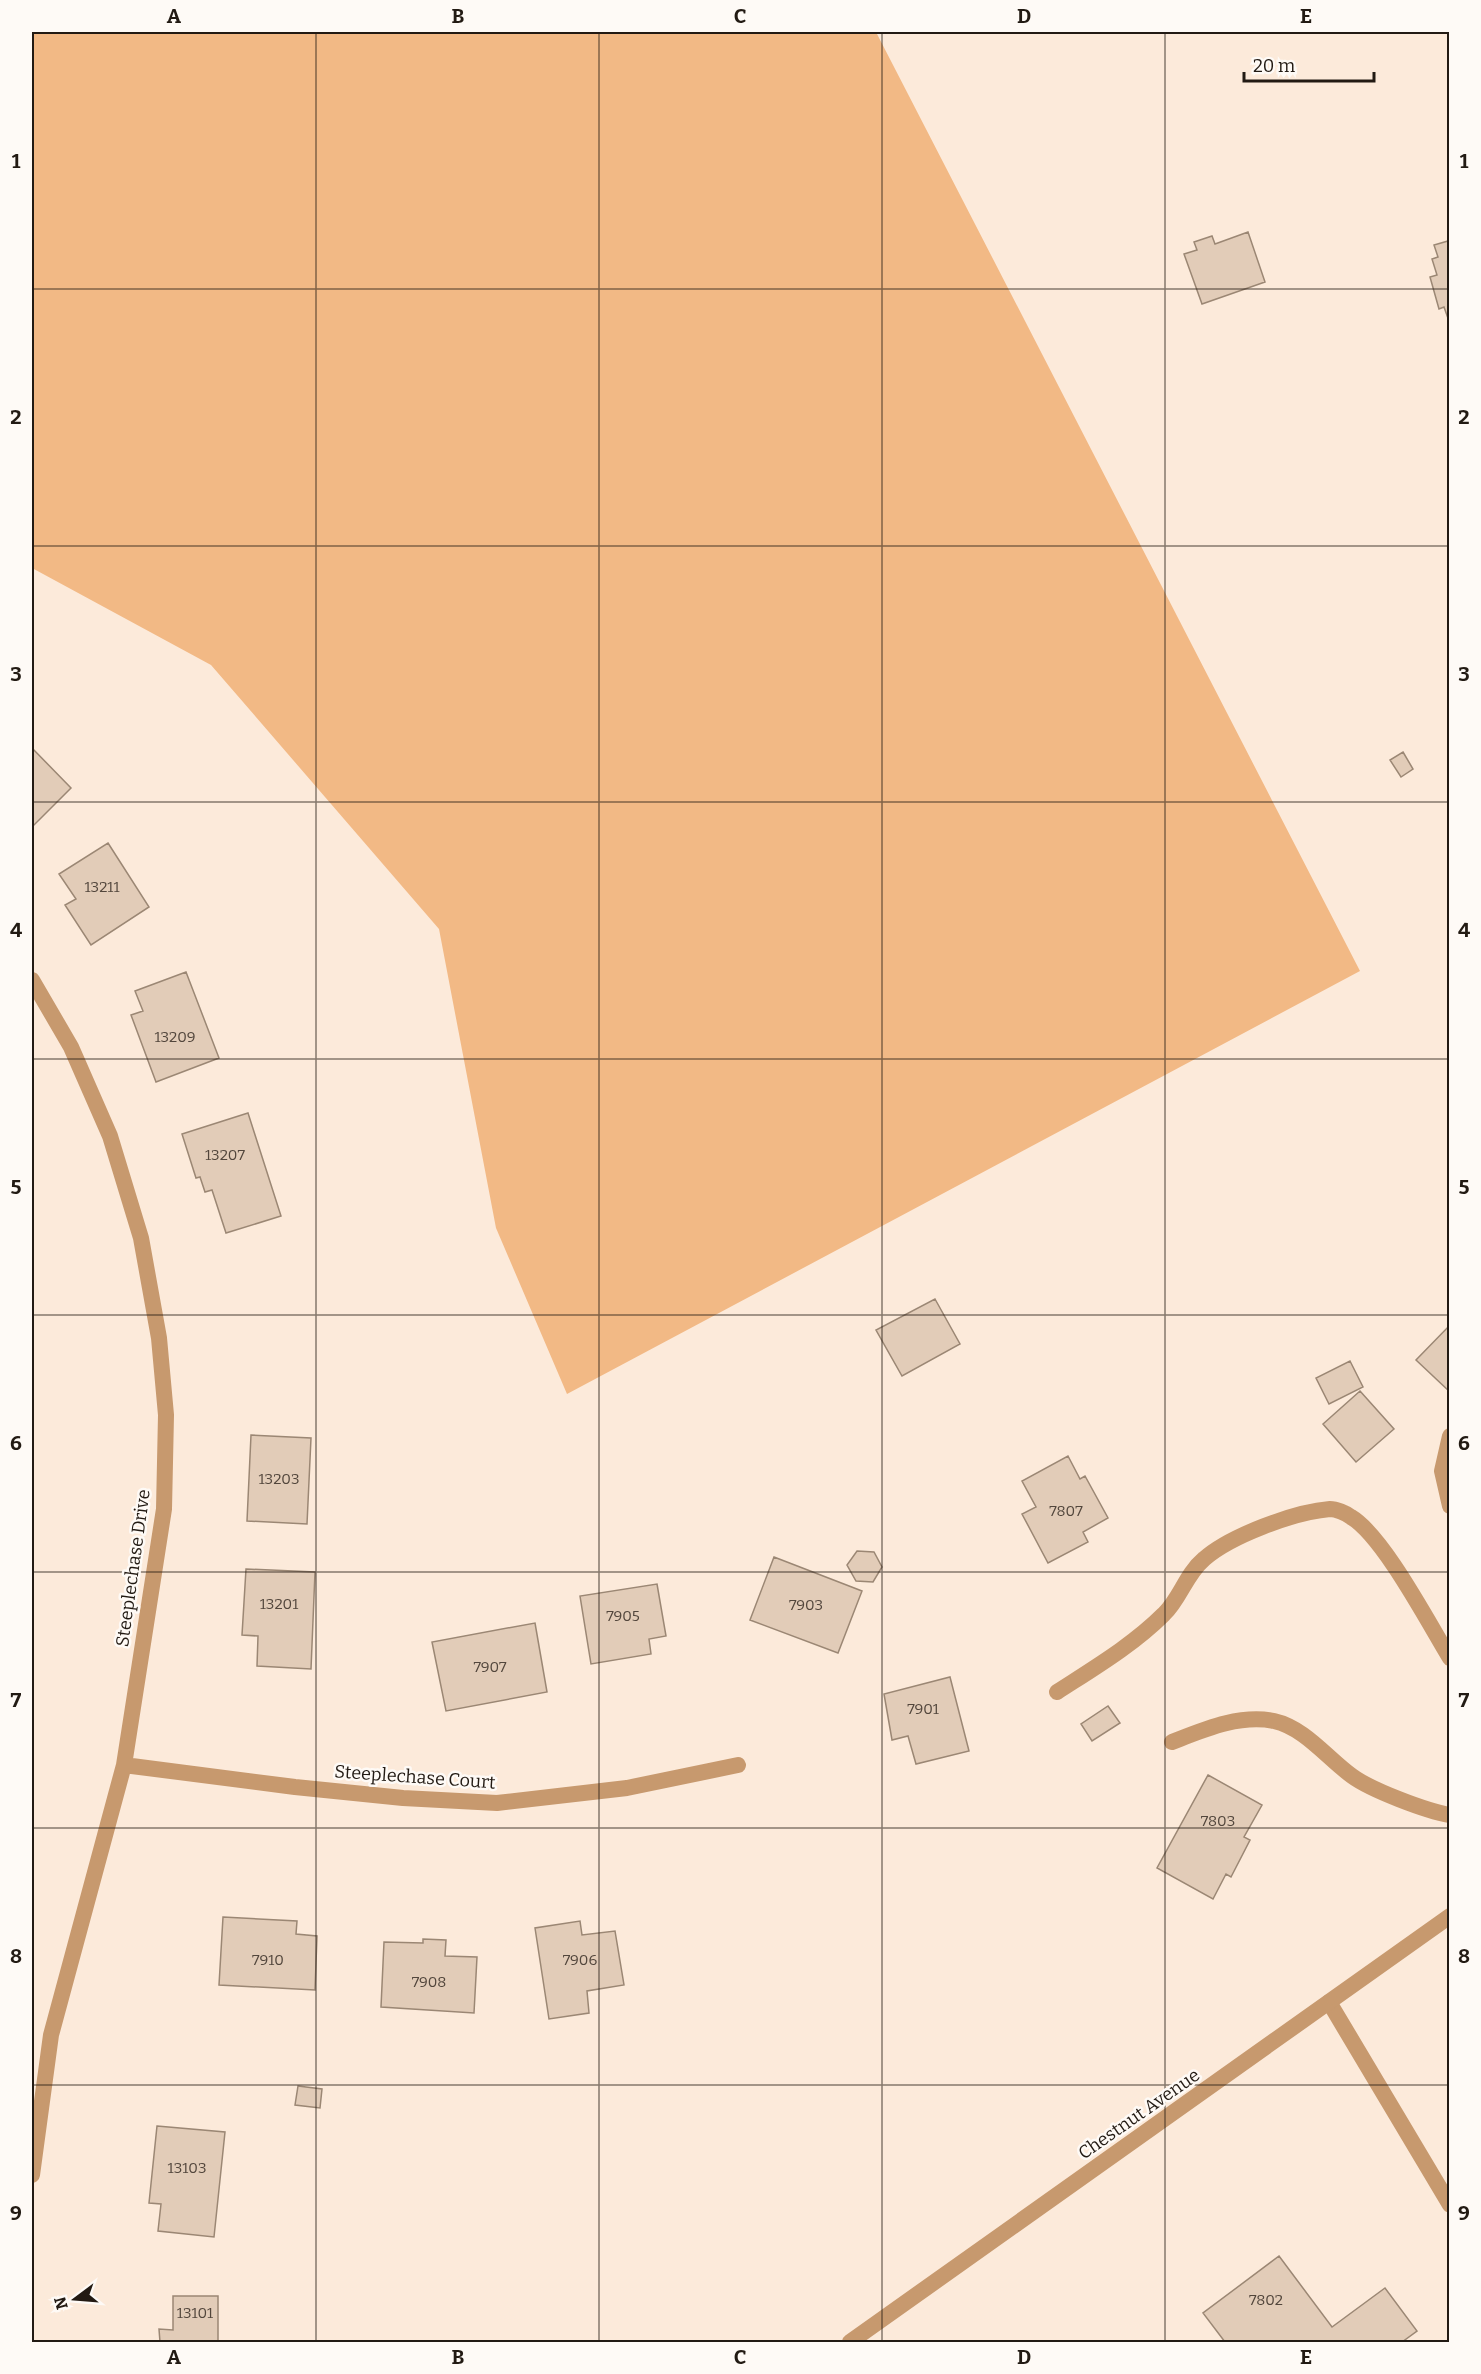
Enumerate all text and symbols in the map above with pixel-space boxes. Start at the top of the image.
text: A [167,4,182,28]
text: B [452,4,465,28]
text: C [734,4,746,28]
text: D [1017,4,1031,28]
text: E [1300,4,1312,28]
scale bar [1244,45,1374,83]
text: 20 m [1253,55,1295,77]
text: 1 [12,149,21,173]
text: 1 [1460,149,1469,173]
text: 2 [10,405,22,429]
text: 2 [1458,405,1470,429]
text: 3 [10,662,22,686]
text: 3 [1458,662,1470,686]
house number: 13211 [85,878,119,896]
text: 4 [10,918,22,942]
text: 4 [1458,918,1470,942]
house number: 13209 [154,1028,196,1046]
house number: 13207 [205,1146,245,1164]
text: 5 [11,1175,22,1199]
text: 5 [1459,1175,1470,1199]
text: 6 [10,1431,22,1455]
text: 6 [1458,1431,1470,1455]
house number: 13203 [259,1470,299,1488]
street label: Steeplechase Drive [111,1488,155,1648]
house number: 7807 [1049,1502,1083,1520]
house number: 13201 [260,1595,298,1613]
house number: 7903 [789,1596,823,1614]
house number: 7905 [606,1607,640,1625]
house number: 7907 [473,1658,507,1676]
text: 7 [11,1688,22,1712]
text: 7 [1459,1688,1470,1712]
house number: 7901 [907,1700,939,1718]
street label: Steeplechase Court [334,1760,497,1794]
house number: 7803 [1201,1812,1235,1830]
text: 8 [10,1944,22,1968]
text: 8 [1458,1944,1470,1968]
house number: 7910 [252,1951,284,1969]
house number: 7906 [563,1951,597,1969]
house number: 7908 [412,1973,446,1991]
street label: Chestnut Avenue [1074,2064,1204,2164]
house number: 13103 [168,2159,206,2177]
text: 9 [10,2201,22,2225]
text: 9 [1458,2201,1470,2225]
north arrow [45,2269,105,2329]
house number: 7802 [1249,2291,1283,2309]
text: N [50,2294,72,2312]
house number: 13101 [177,2304,213,2322]
text: A [167,2345,182,2369]
text: B [452,2345,465,2369]
text: C [734,2345,746,2369]
text: D [1017,2345,1031,2369]
text: E [1300,2345,1312,2369]

